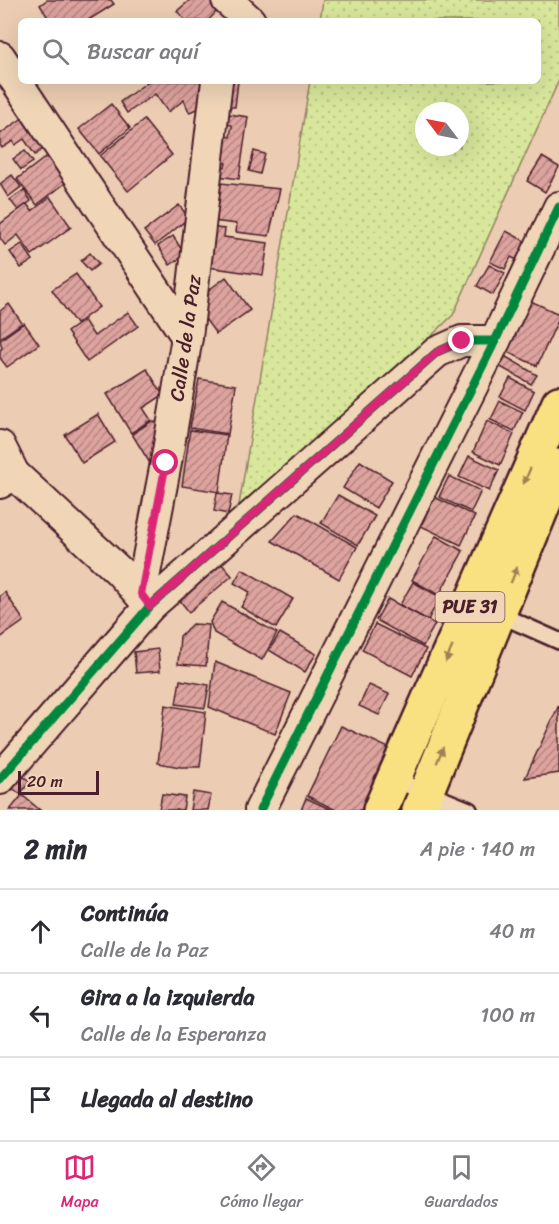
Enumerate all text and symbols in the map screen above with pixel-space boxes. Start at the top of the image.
search box [18,18,541,84]
text: Buscar aquí [87,32,199,71]
icon: search [39,35,72,68]
north arrow [415,102,469,156]
street label: Calle de la Paz [159,272,212,404]
route end [448,327,474,353]
route start [152,449,178,475]
one-way arrow [522,467,532,485]
one-way arrow [510,566,519,584]
road number: PUE 31 [436,592,504,622]
one-way arrow [444,646,453,663]
one-way arrow [435,746,445,764]
text: 20 m [27,767,63,796]
scale bar [18,768,99,796]
text: 2 min [24,826,87,872]
text: A pie · 140 m [420,832,535,867]
text: Continúa [81,894,168,933]
text: 40 m [489,914,535,949]
icon: ahead [24,915,57,948]
text: Calle de la Paz [81,933,208,968]
text: Gira a la izquierda [81,978,254,1017]
text: 100 m [481,998,535,1033]
icon: left [24,999,57,1032]
text: Calle de la Esperanza [81,1017,266,1052]
text: Llegada al destino [81,1080,253,1119]
icon: arrive [24,1083,57,1116]
tab: Mapa [61,1151,98,1216]
tab: Cómo llegar [220,1151,303,1216]
tab: Guardados [425,1151,498,1216]

